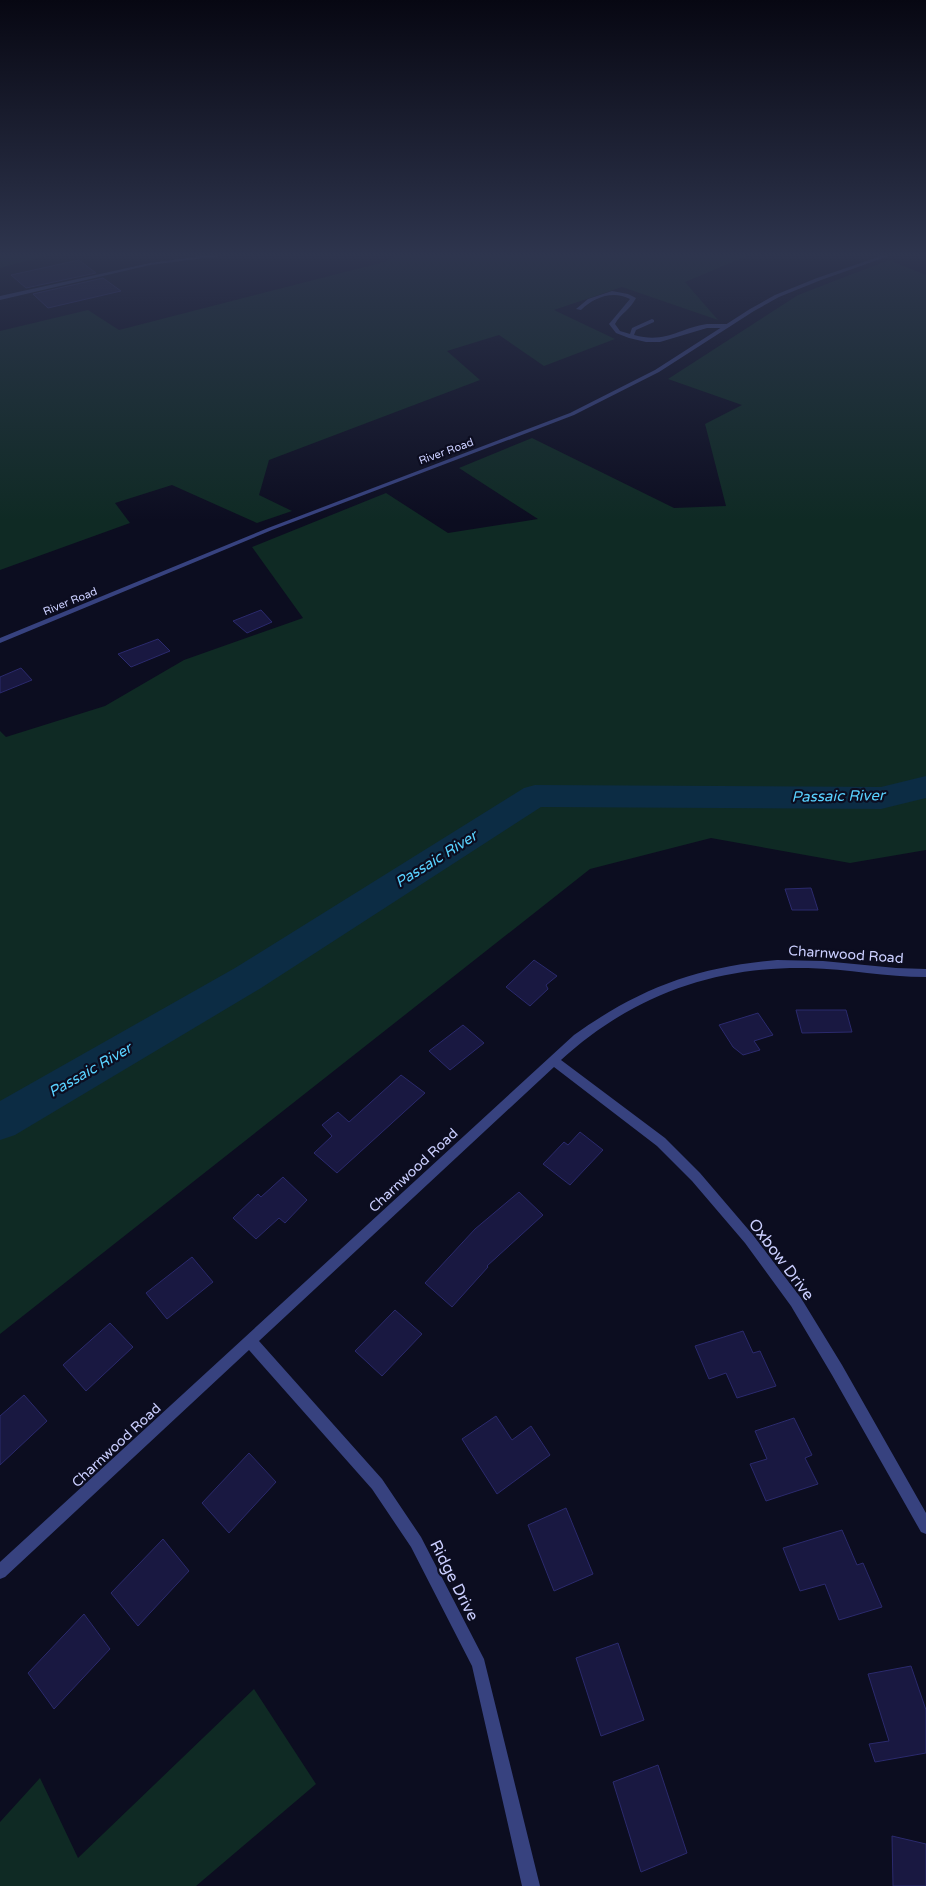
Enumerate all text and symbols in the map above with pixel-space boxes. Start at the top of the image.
street label: River Road [417,436,475,467]
street label: River Road [41,585,99,618]
water label: Passaic River [791,786,887,806]
water label: Passaic River [392,826,482,891]
street label: Charnwood Road [788,942,904,967]
water label: Passaic River [45,1038,137,1101]
street label: Charnwood Road [365,1125,461,1216]
street label: Oxbow Drive [744,1215,818,1305]
street label: Charnwood Road [68,1400,164,1491]
street label: Ridge Drive [425,1537,483,1624]

